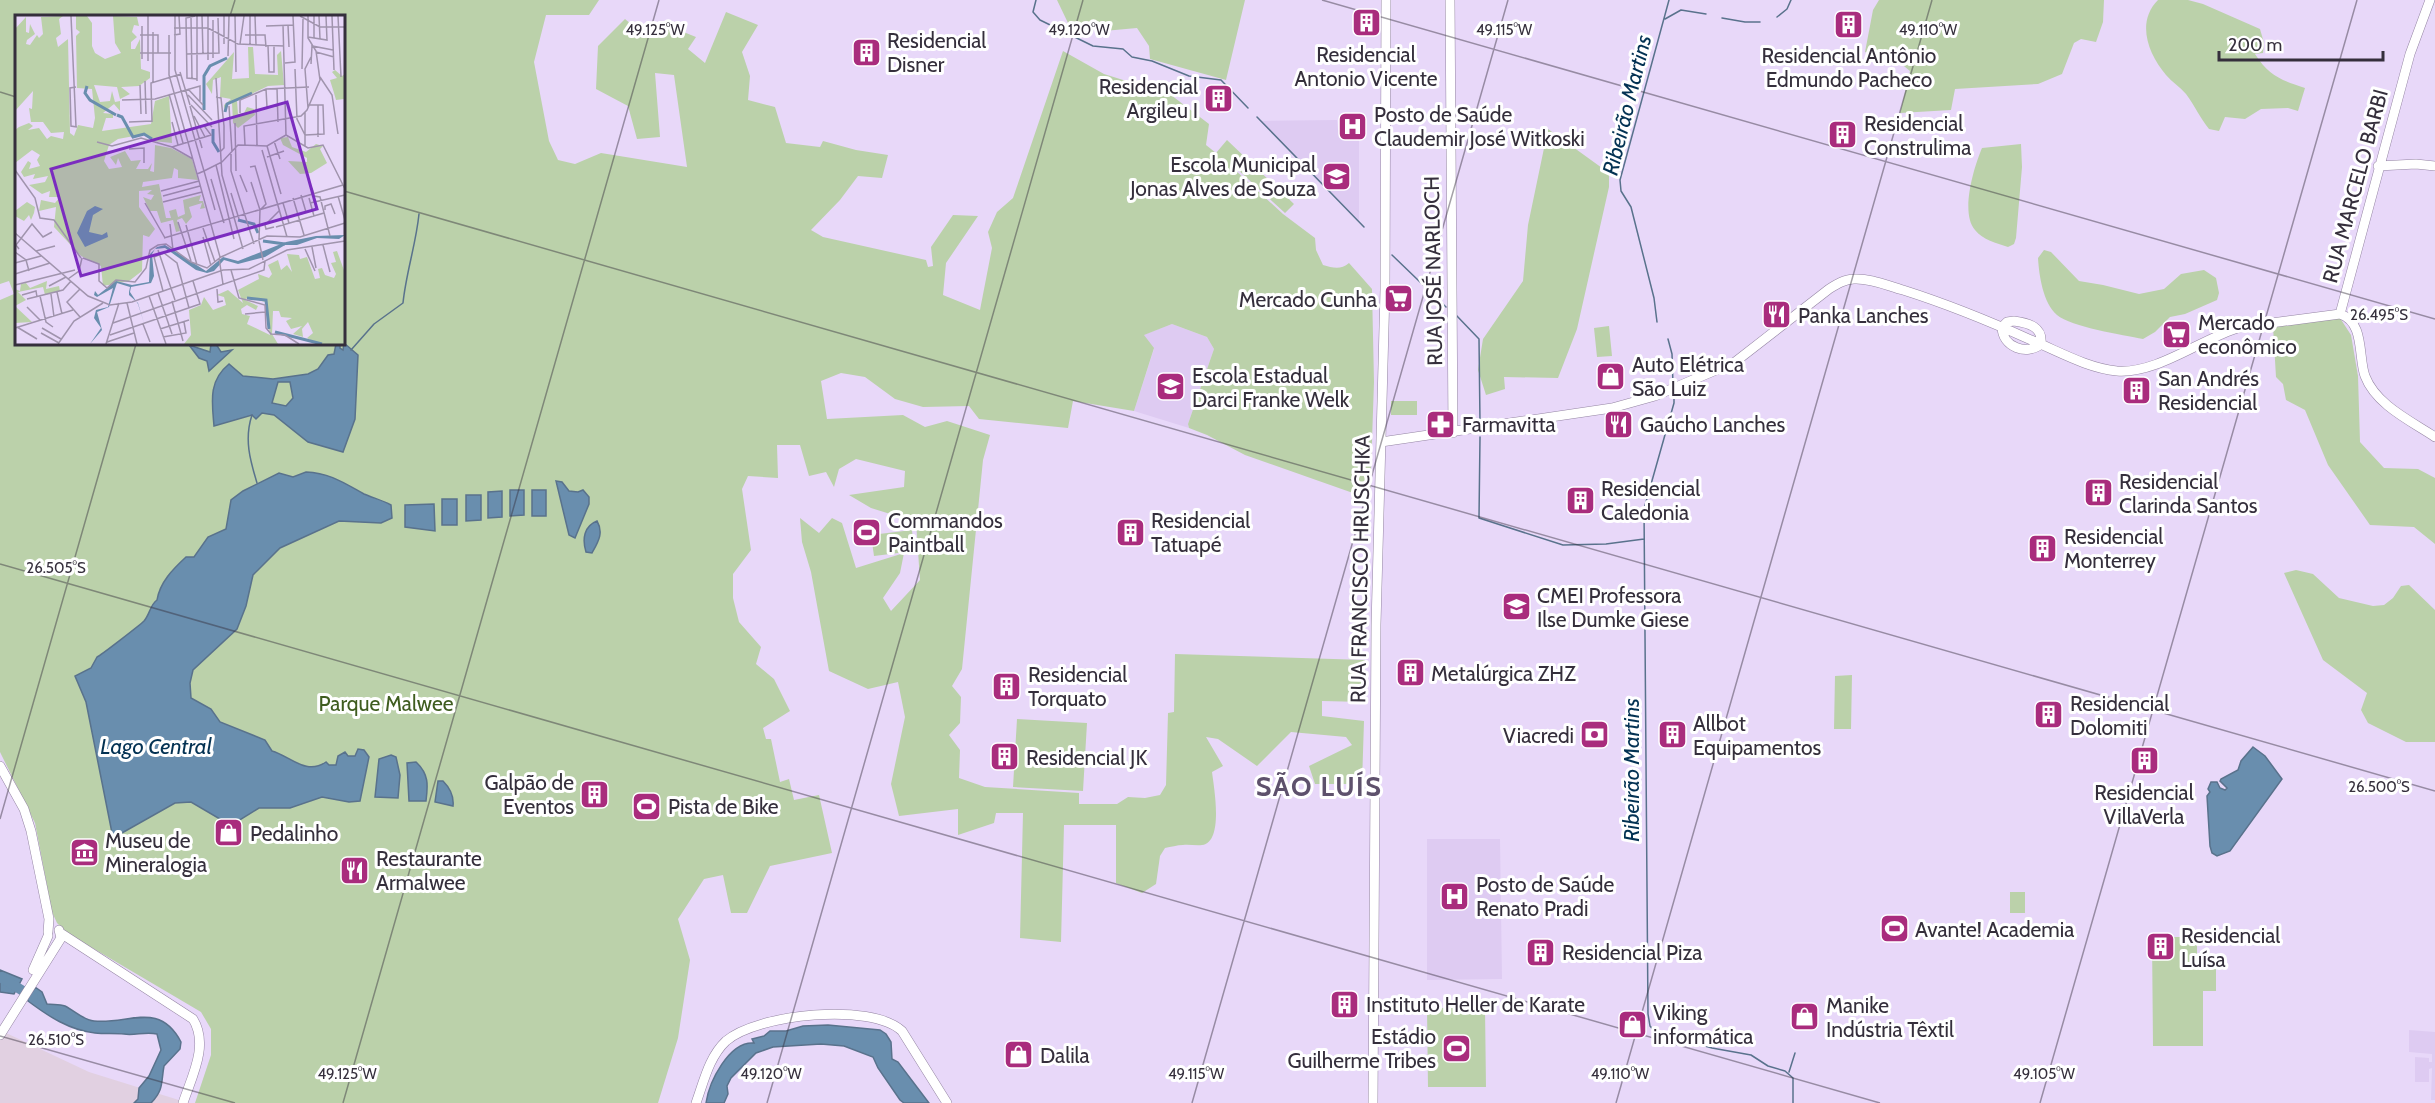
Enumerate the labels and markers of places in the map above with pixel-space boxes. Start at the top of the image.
building icon: Residencial Antonio Vicente [1350,7,1382,39]
building icon: Residencial Antônio Edmundo Pacheco [1833,8,1865,40]
place label: Residencial Disner [887,28,986,77]
building icon: Residencial Disner [850,36,882,68]
place label: Residencial Antonio Vicente [1294,42,1438,91]
place label: Residencial Antônio Edmundo Pacheco [1762,43,1936,92]
place label: Residencial Argileu I [1099,74,1198,123]
building icon: Residencial Argileu I [1203,82,1235,114]
place label: Posto de Saúde Claudemir José Witkoski [1374,102,1585,151]
hospital icon: Posto de Saúde Claudemir José Witkoski [1337,110,1369,142]
place label: Residencial Construlima [1864,111,1971,160]
building icon: Residencial Construlima [1827,119,1859,151]
place label: Escola Municipal Jonas Alves de Souza [1129,152,1316,201]
school or university icon: Escola Municipal Jonas Alves de Souza [1321,160,1353,192]
supermarket icon: Mercado Cunha [1382,283,1414,315]
place label: Mercado Cunha [1239,287,1377,312]
restaurant icon: Panka Lanches [1761,299,1793,331]
place label: Panka Lanches [1798,303,1929,328]
place label: Mercado econômico [2198,310,2297,359]
supermarket icon: Mercado econômico [2161,318,2193,350]
place label: Auto Elétrica São Luiz [1632,352,1744,401]
shop icon: Auto Elétrica São Luiz [1595,360,1627,392]
place label: Escola Estadual Darci Franke Welk [1192,363,1350,412]
place label: San Andrés Residencial [2158,366,2259,415]
school or university icon: Escola Estadual Darci Franke Welk [1155,371,1187,403]
building icon: San Andrés Residencial [2121,374,2153,406]
pharmacy icon: Farmavitta [1425,408,1457,440]
restaurant icon: Gaúcho Lanches [1603,408,1635,440]
place label: Farmavitta [1462,412,1556,437]
place label: Gaúcho Lanches [1640,412,1785,437]
place label: Residencial Clarinda Santos [2119,469,2258,518]
place label: Residencial Caledonia [1601,476,1700,525]
building icon: Residencial Clarinda Santos [2082,477,2114,509]
building icon: Residencial Caledonia [1564,484,1596,516]
place label: Commandos Paintball [888,508,1003,557]
place label: Residencial Tatuapé [1151,508,1250,557]
sports icon: Commandos Paintball [851,516,883,548]
building icon: Residencial Tatuapé [1114,516,1146,548]
place label: Residencial Monterrey [2064,524,2163,573]
building icon: Residencial Monterrey [2027,532,2059,564]
place label: CMEI Professora Ilse Dumke Giese [1537,583,1689,632]
school or university icon: CMEI Professora Ilse Dumke Giese [1500,591,1532,623]
building icon: Metalúrgica ZHZ [1394,657,1426,689]
place label: Metalúrgica ZHZ [1431,661,1576,686]
place label: Residencial Torquato [1028,662,1127,711]
building icon: Residencial Torquato [991,670,1023,702]
place label: Residencial Dolomiti [2070,691,2169,740]
building icon: Residencial Dolomiti [2033,699,2065,731]
place label: Allbot Equipamentos [1693,711,1822,760]
bank icon: Viacredi [1579,719,1611,751]
building icon: Allbot Equipamentos [1656,719,1688,751]
place label: Viacredi [1503,723,1574,748]
building icon: Residencial JK [989,741,1021,773]
place label: Residencial JK [1026,745,1147,770]
building icon: Residencial VillaVerla [2128,745,2160,777]
place label: Galpão de Eventos [484,770,574,819]
building icon: Galpão de Eventos [579,778,611,810]
place label: Residencial VillaVerla [2094,780,2194,829]
sports icon: Pista de Bike [631,790,663,822]
place label: Pista de Bike [668,794,779,819]
shop icon: Pedalinho [213,817,245,849]
place label: Pedalinho [250,821,338,846]
place label: Museu de Mineralogia [105,828,207,877]
museum icon: Museu de Mineralogia [68,836,100,868]
place label: Restaurante Armalwee [376,846,482,895]
restaurant icon: Restaurante Armalwee [339,854,371,886]
place label: Posto de Saúde Renato Pradi [1476,872,1614,921]
hospital icon: Posto de Saúde Renato Pradi [1439,880,1471,912]
sports icon: Avante! Academia [1878,913,1910,945]
place label: Avante! Academia [1915,917,2074,942]
place label: Residencial Luísa [2181,923,2280,972]
building icon: Residencial Luísa [2144,931,2176,963]
building icon: Residencial Piza [1525,936,1557,968]
place label: Residencial Piza [1562,940,1702,965]
building icon: Instituto Heller de Karate [1329,988,1361,1020]
place label: Instituto Heller de Karate [1366,992,1585,1017]
place label: Manike Indústria Têxtil [1826,993,1954,1042]
place label: Viking informática [1653,1000,1753,1049]
shop icon: Manike Indústria Têxtil [1789,1001,1821,1033]
shop icon: Viking informática [1616,1008,1648,1040]
place label: Estádio Guilherme Tribes [1287,1024,1436,1073]
sports icon: Estádio Guilherme Tribes [1441,1032,1473,1064]
shop icon: Dalila [1003,1039,1035,1071]
place label: Dalila [1040,1043,1090,1068]

